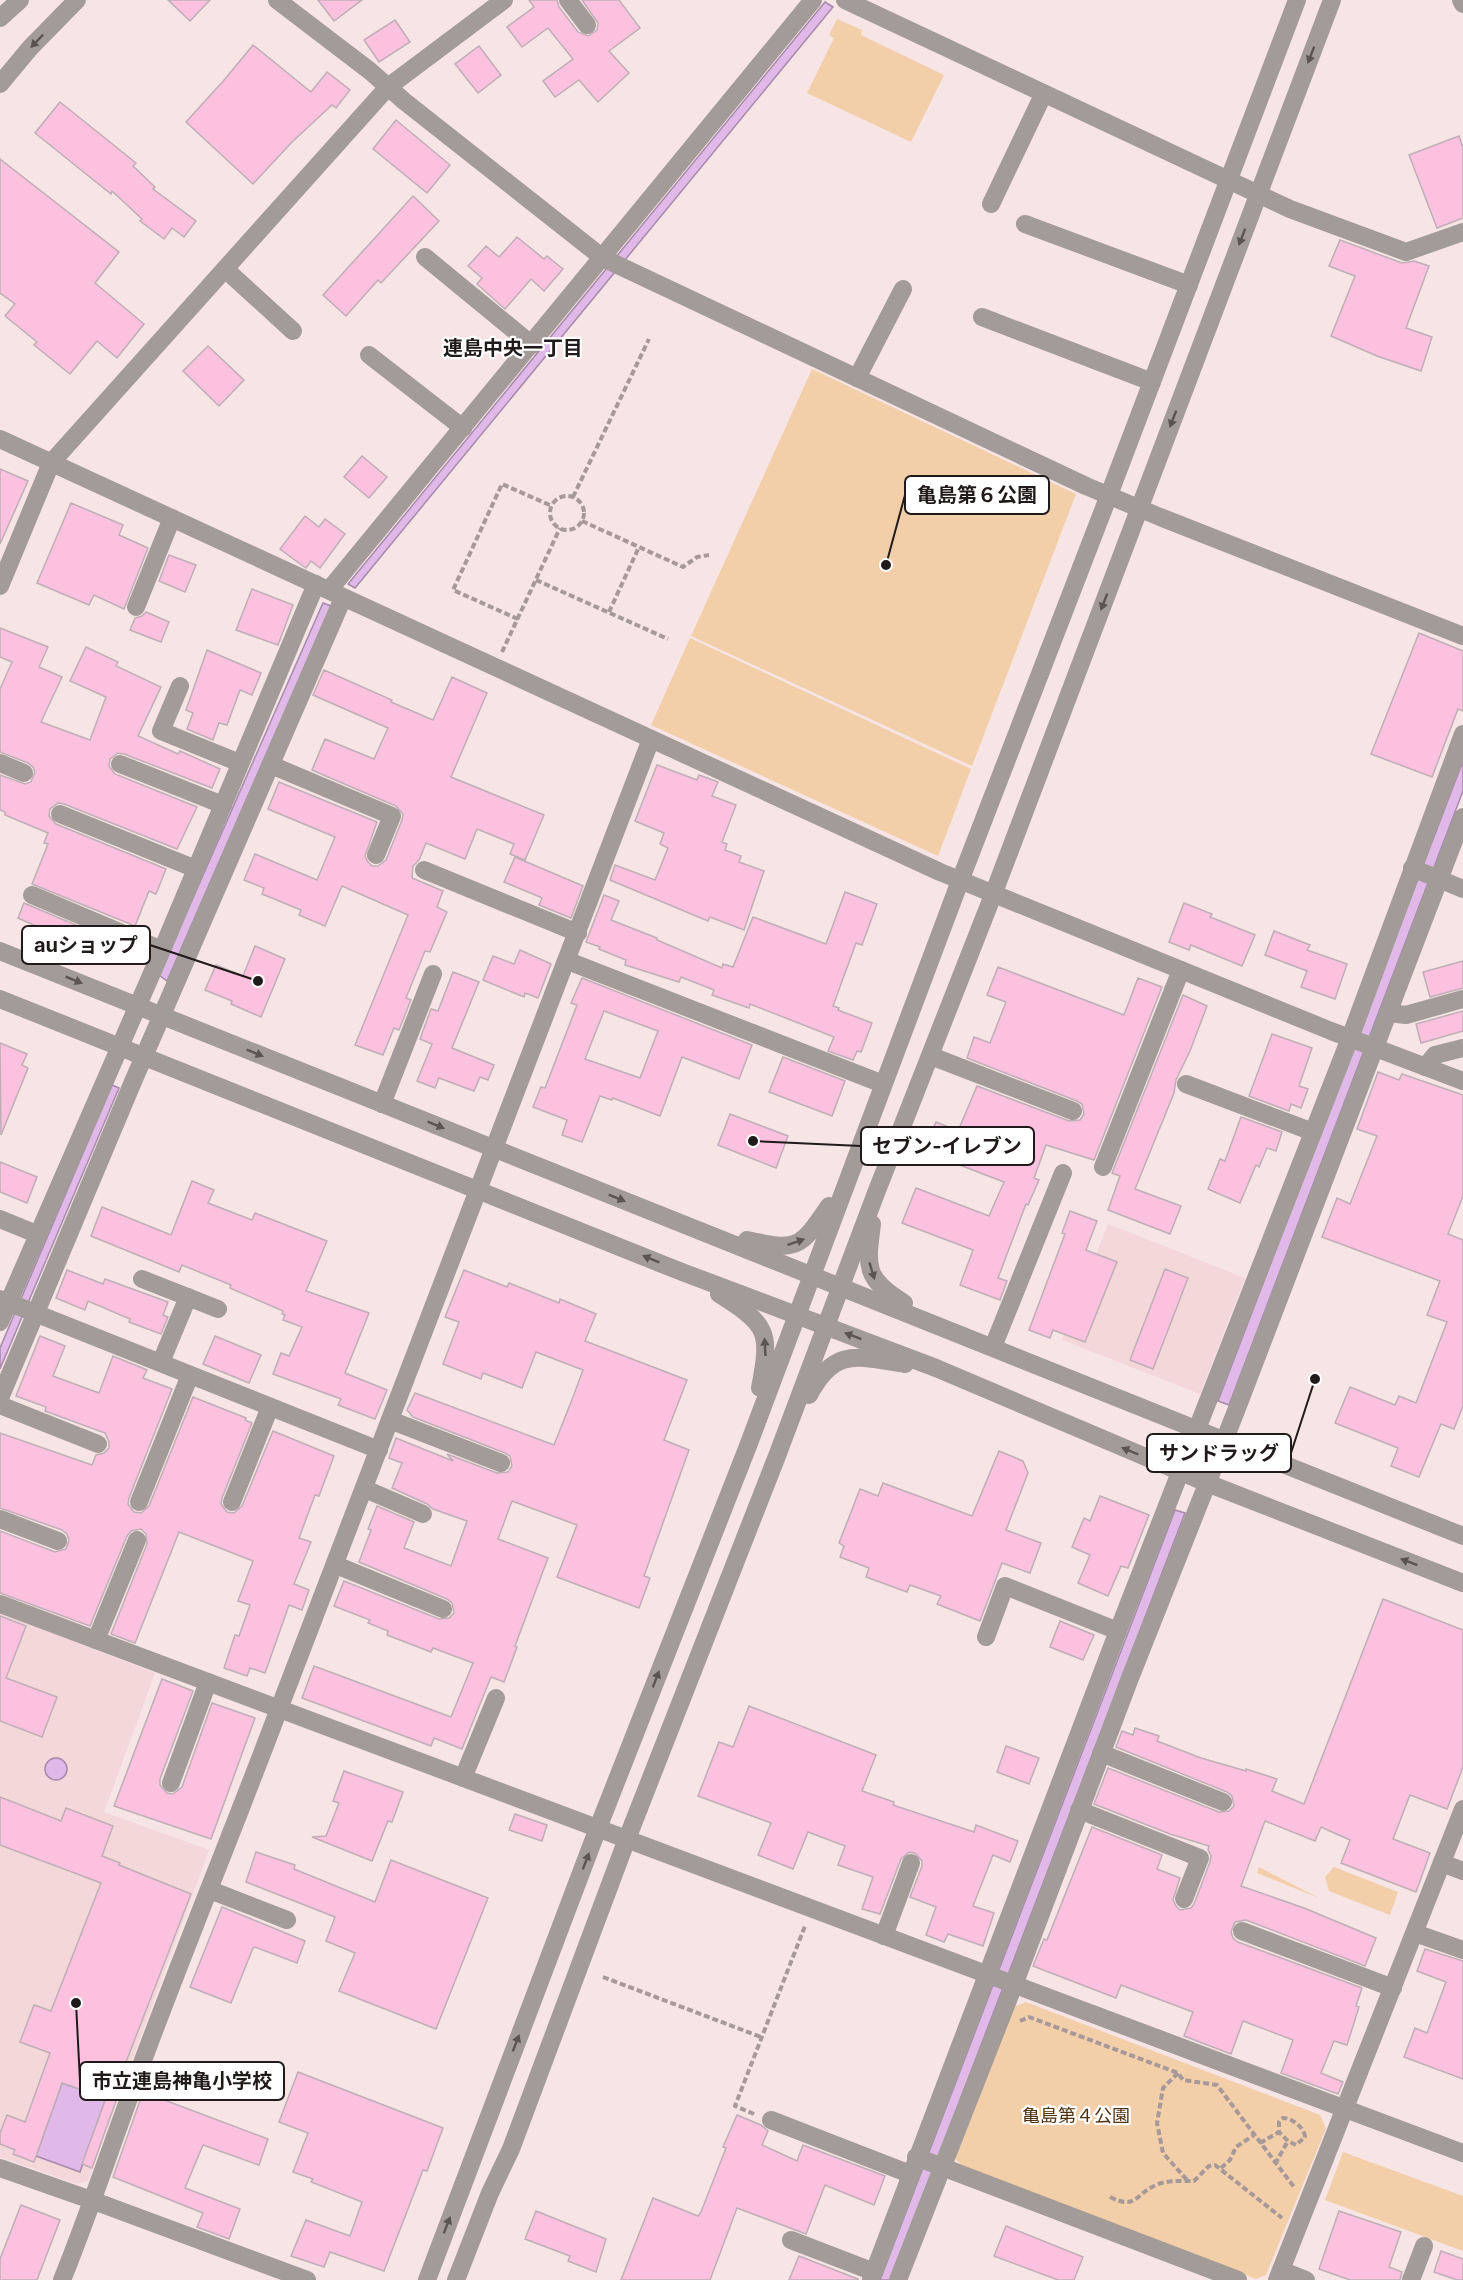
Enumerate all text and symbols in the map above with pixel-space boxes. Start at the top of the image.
one-way arrow [30,33,44,48]
one-way arrow [1306,46,1316,64]
one-way arrow [1237,228,1246,246]
district label: 連島中央一丁目 [443,336,583,360]
one-way arrow [1168,410,1177,428]
callout: 亀島第６公園 [905,476,1049,514]
text: 亀島第６公園 [917,483,1037,507]
one-way arrow [1098,593,1108,611]
callout: auショップ [22,926,150,964]
text: auショップ [34,933,138,957]
one-way arrow [65,976,83,985]
one-way arrow [246,1048,264,1058]
one-way arrow [427,1121,445,1130]
callout: セブン-イレブン [861,1127,1034,1165]
text: セブン-イレブン [872,1134,1022,1158]
one-way arrow [608,1193,626,1203]
one-way arrow [787,1237,805,1246]
one-way arrow [642,1254,660,1263]
one-way arrow [868,1262,877,1280]
one-way arrow [844,1331,862,1341]
one-way arrow [760,1337,769,1356]
callout: サンドラッグ [1147,1434,1291,1472]
text: サンドラッグ [1159,1441,1279,1465]
one-way arrow [1121,1445,1139,1455]
one-way arrow [1399,1557,1417,1567]
one-way arrow [652,1670,662,1688]
one-way arrow [581,1851,591,1869]
one-way arrow [512,2034,522,2052]
callout: 市立連島神亀小学校 [80,2062,284,2100]
text: 市立連島神亀小学校 [92,2069,272,2093]
park label: 亀島第４公園 [1022,2105,1130,2126]
one-way arrow [443,2216,453,2234]

